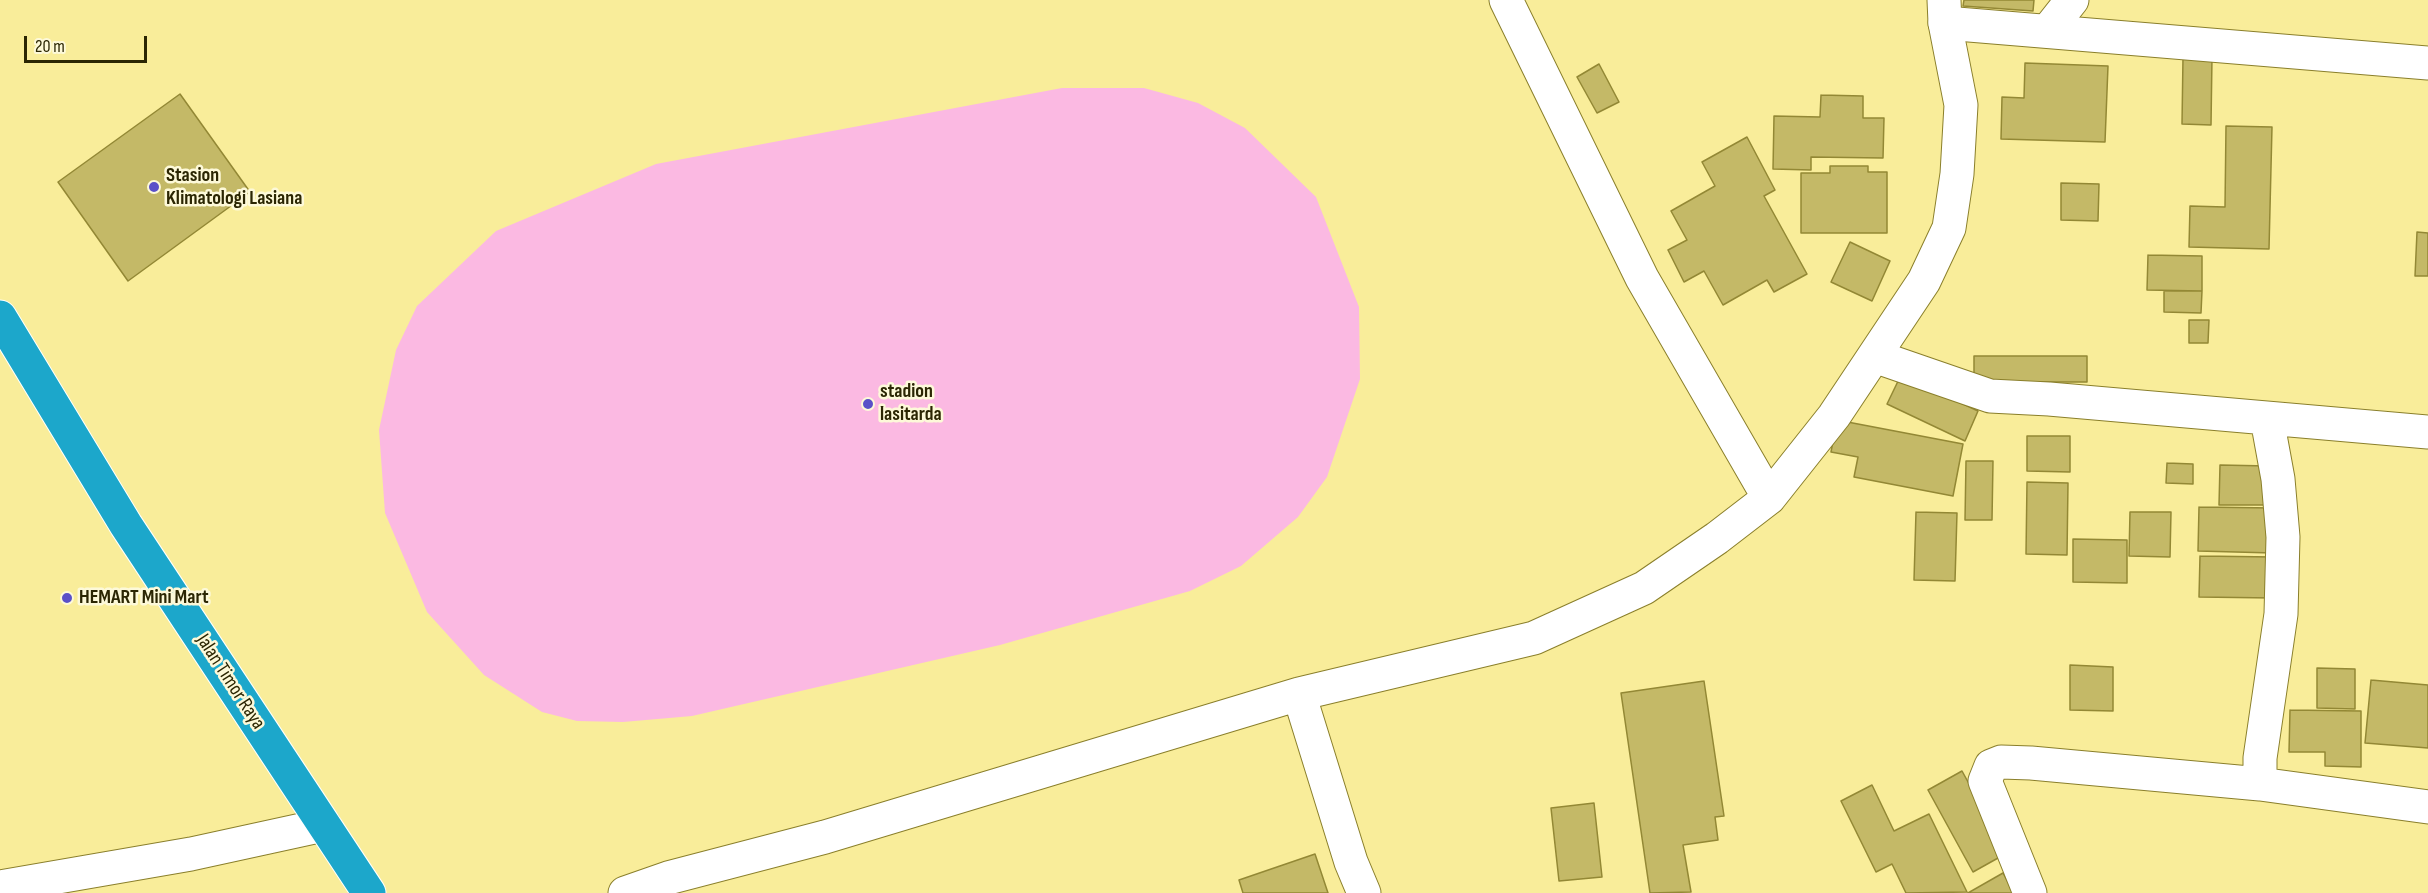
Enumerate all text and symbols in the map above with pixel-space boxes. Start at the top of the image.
scale bar [27,24,150,62]
text: 20 m [35,36,65,57]
place label: Stasion Klimatologi Lasiana [166,164,302,211]
marker: Stasion Klimatologi Lasiana [147,180,161,194]
place label: stadion lasitarda [880,380,942,427]
marker: stadion lasitarda [861,397,875,411]
place label: HEMART Mini Mart [79,586,209,610]
marker: HEMART Mini Mart [60,591,74,605]
street label: Jalan Timor Raya [190,630,270,734]

